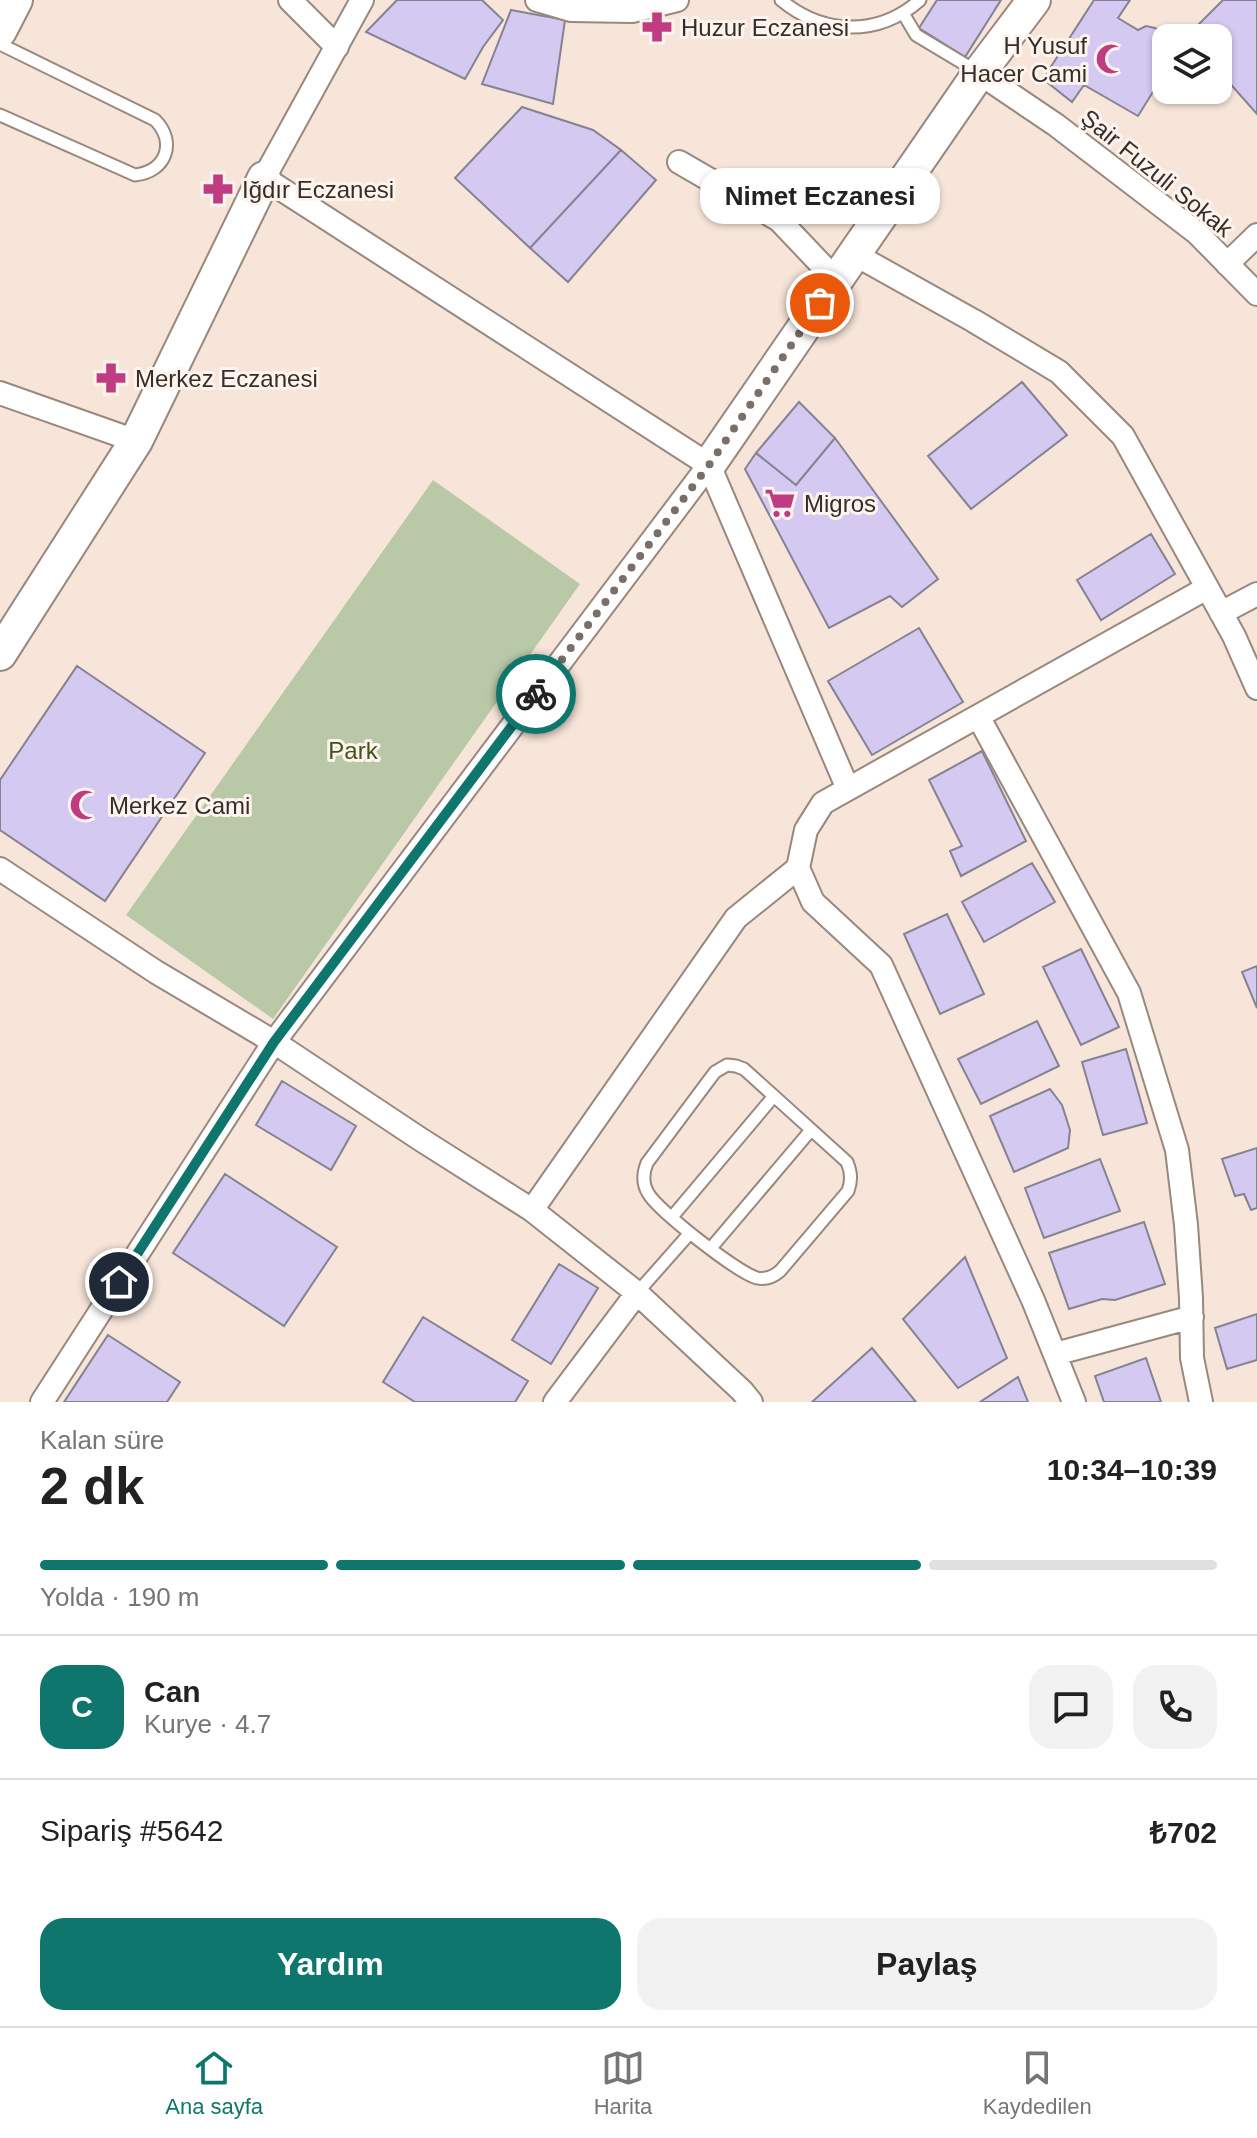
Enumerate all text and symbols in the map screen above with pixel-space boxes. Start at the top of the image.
pharmacy icon: Huzur Eczanesi [640,10,674,44]
place label: Huzur Eczanesi [681,14,849,41]
map controls [1152,24,1232,104]
button: layers [1152,24,1232,104]
place label: H Yusuf Hacer Cami [960,32,1087,87]
mosque icon: H Yusuf Hacer Cami [1094,42,1128,76]
street label: Şair Fuzuli Sokak [1076,104,1239,243]
callout: Nimet Eczanesi [700,167,940,223]
pharmacy icon: Iğdır Eczanesi [201,172,235,206]
place label: Iğdır Eczanesi [242,176,394,203]
text: Nimet Eczanesi [725,181,915,211]
pin [786,269,854,337]
icon: bag [798,281,842,325]
pharmacy icon: Merkez Eczanesi [94,361,128,395]
place label: Merkez Eczanesi [135,365,318,392]
supermarket icon: Migros [763,486,797,520]
place label: Migros [804,490,876,517]
courier [496,654,576,734]
icon: bike [514,672,558,716]
park label: Park [328,737,379,764]
mosque icon: Merkez Cami [68,788,102,822]
place label: Merkez Cami [109,792,250,819]
pin [85,1248,153,1316]
icon: home [97,1260,141,1304]
text: Kalan süre [40,1425,164,1455]
text: 10:34–10:39 [1047,1453,1217,1486]
text: 2 dk [40,1457,144,1515]
text: Yolda · 190 m [40,1582,199,1612]
button: chat [1029,1665,1113,1749]
button: phone [1133,1665,1217,1749]
text: Can [144,1675,201,1708]
text: C [71,1690,93,1723]
text: Kurye · 4.7 [144,1709,271,1739]
text: Sipariş #5642 [40,1814,223,1847]
text: ₺702 [1150,1816,1217,1849]
button: Yardım [40,1918,621,2010]
button: Paylaş [637,1918,1217,2010]
tab: Ana sayfa [165,2046,263,2120]
tab: Harita [594,2046,652,2120]
tab: Kaydedilen [983,2046,1092,2120]

